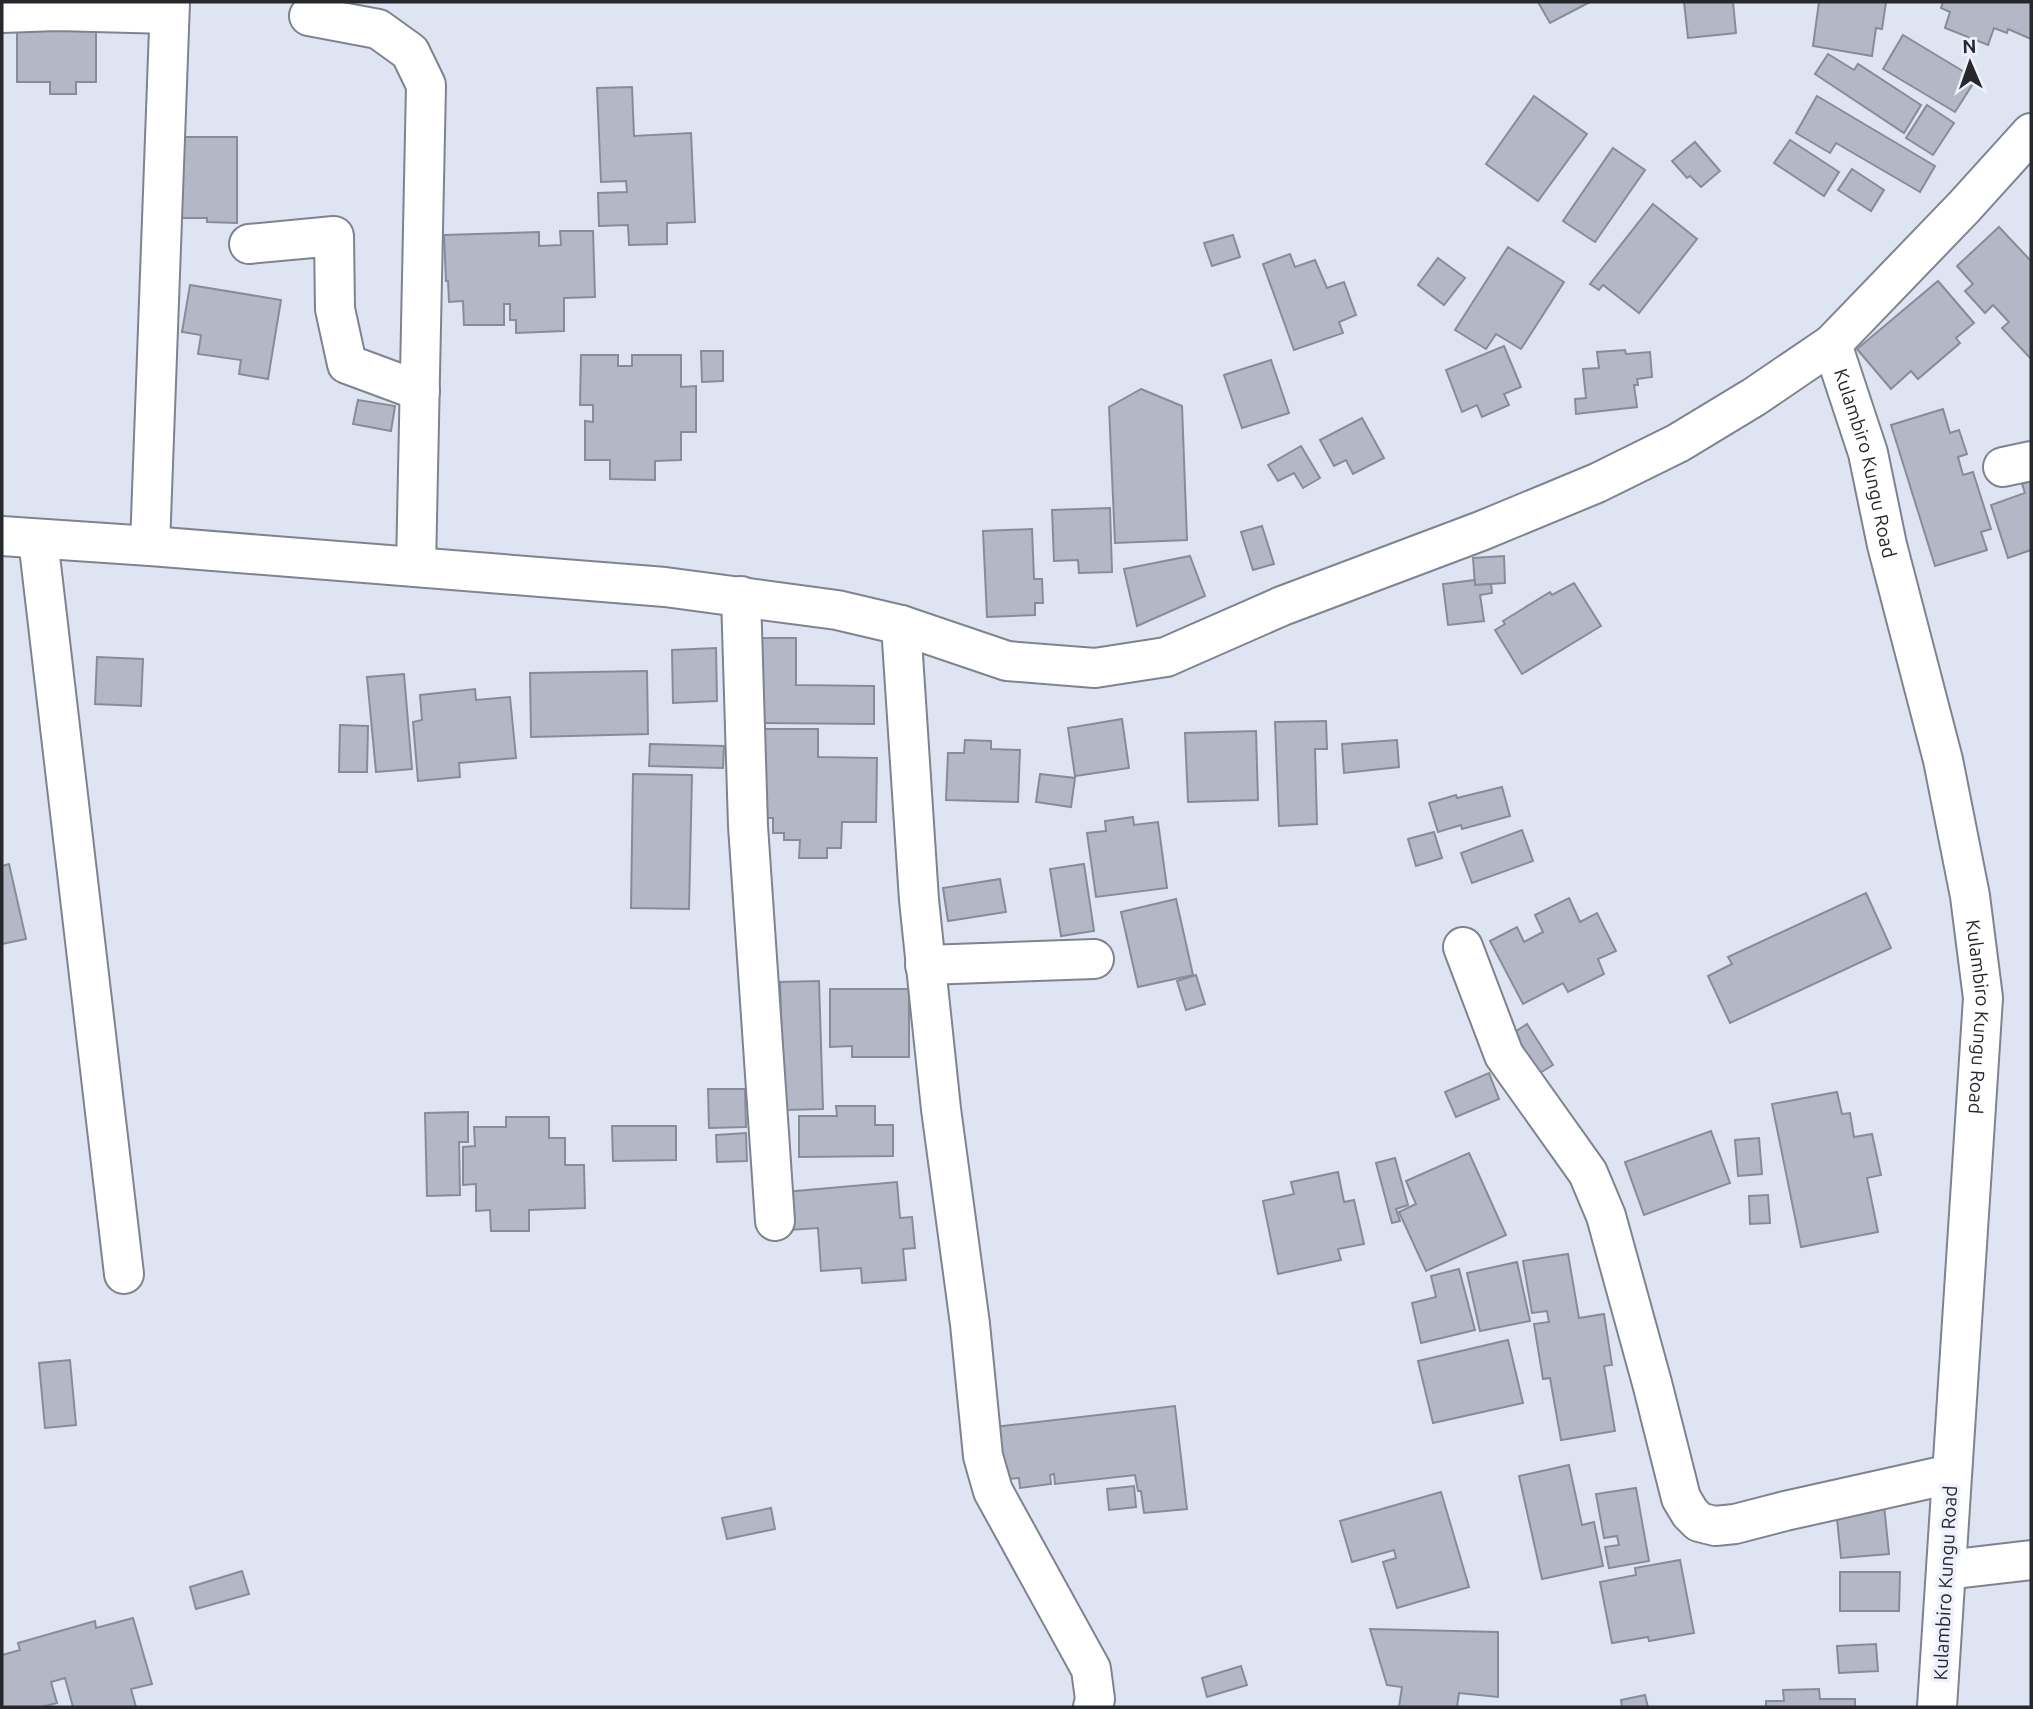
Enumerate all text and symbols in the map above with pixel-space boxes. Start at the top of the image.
north arrow [1935,28,2005,98]
text: N [1962,35,1977,57]
street label: Kulambiro Kungu Road [1830,366,1901,560]
street label: Kulambiro Kungu Road [1962,918,1994,1115]
street label: Kulambiro Kungu Road [1929,1485,1961,1681]

